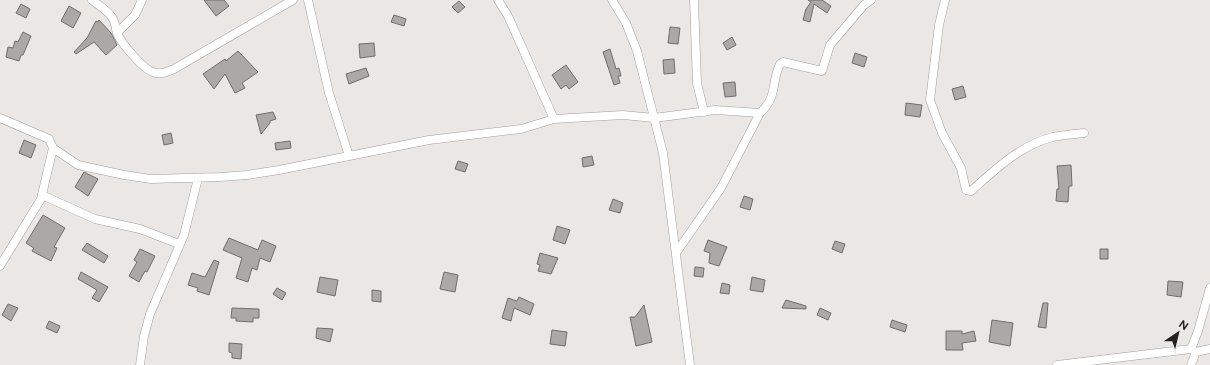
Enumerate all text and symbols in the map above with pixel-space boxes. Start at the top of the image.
north arrow [1158,313,1198,353]
text: N [1176,317,1191,333]

